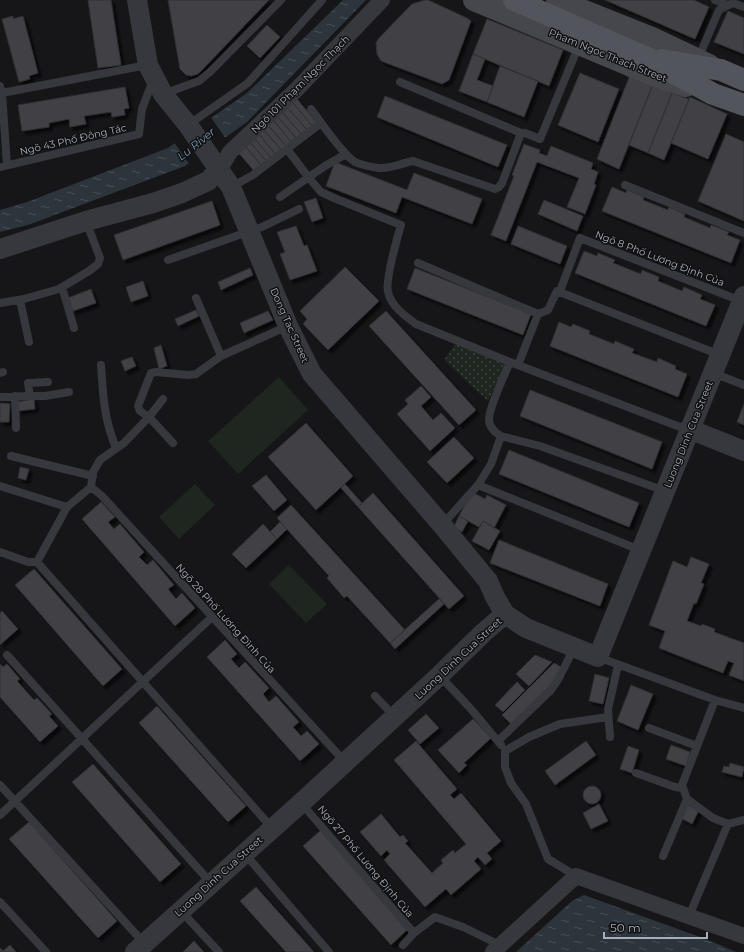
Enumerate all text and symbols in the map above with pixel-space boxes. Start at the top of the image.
street label: Pham Ngoc Thach Street [547,26,669,85]
street label: Ngõ 101 Phạm Ngọc Thạch [249,33,352,136]
street label: Ngõ 43 Phố Đông Tác [18,121,128,158]
water label: Lu River [174,124,218,163]
street label: Ngõ 8 Phố Lương Định Của [593,228,726,289]
street label: Dong Tac Street [267,286,312,365]
street label: Luong Dinh Cua Street [661,379,716,490]
street label: Ngõ 28 Phố Lương Đình Của [173,561,278,676]
street label: Luong Dinh Cua Street [412,615,505,702]
street label: Ngõ 27 Phố Lương Định Của [315,803,416,920]
street label: Luong Dinh Cua Street [171,833,265,920]
scale bar [604,914,707,940]
text: 50 m [610,920,641,935]

